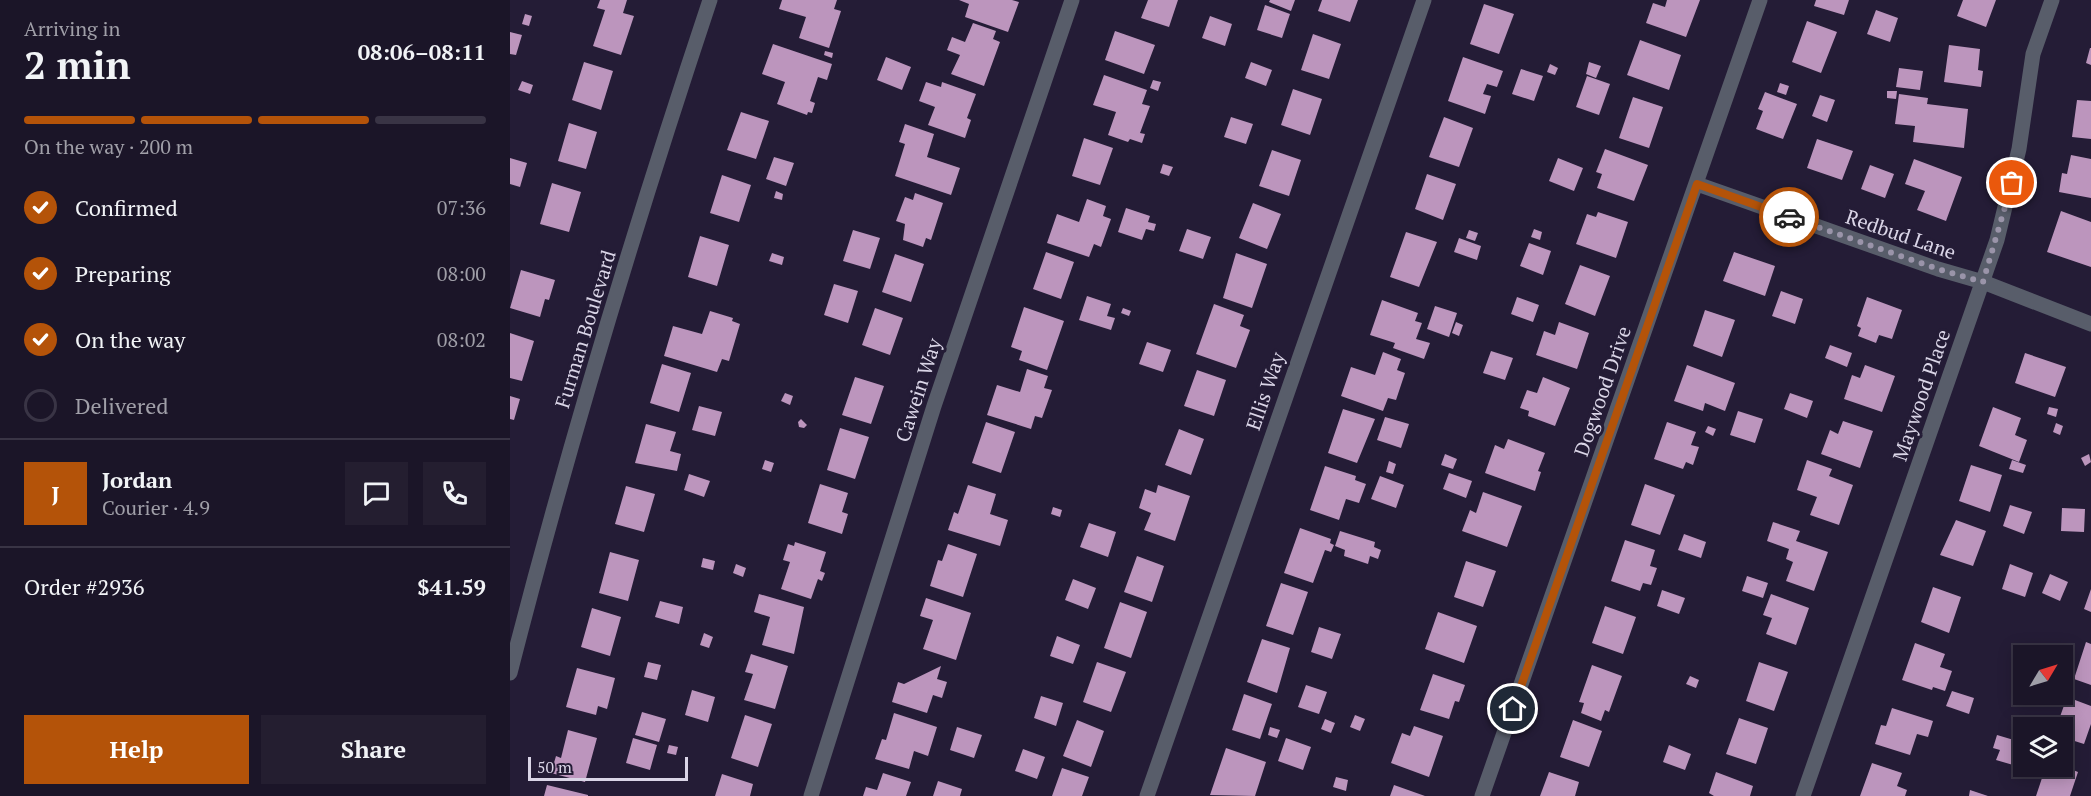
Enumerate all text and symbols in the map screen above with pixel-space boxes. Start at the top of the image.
text: Arriving in [24,15,120,42]
text: 08:06–08:11 [358,37,486,66]
text: 2 min [24,38,131,90]
text: On the way · 200 m [24,133,193,160]
pin [1986,157,2037,208]
icon: bag [1995,166,2028,199]
courier [1759,187,1819,247]
icon: check [24,191,57,224]
text: Confirmed [75,193,178,222]
text: 07:36 [437,194,486,221]
icon: car [1773,201,1806,234]
street label: Redbud Lane [1842,203,1960,265]
street label: Furman Boulevard [548,247,622,411]
icon: check [24,257,57,290]
text: Preparing [75,259,171,288]
text: 08:00 [437,260,486,287]
street label: Dogwood Drive [1567,322,1637,460]
icon: check [24,323,57,356]
text: On the way [75,325,185,354]
text: 08:02 [437,326,486,353]
street label: Maywood Place [1886,326,1956,464]
street label: Cawein Way [889,334,948,445]
street label: Ellis Way [1239,348,1291,434]
text: Delivered [75,391,168,420]
button: chat [345,462,408,525]
button: phone [423,462,486,525]
text: Jordan [102,465,172,494]
text: J [51,479,60,508]
text: Courier · 4.9 [102,494,210,521]
text: Order #2936 [24,572,144,601]
text: $41.59 [417,572,486,601]
north arrow [2013,645,2073,705]
map controls [2013,645,2073,777]
pin [1487,683,1538,734]
icon: home [1496,692,1529,725]
button: Help [24,715,249,784]
button: Share [261,715,486,784]
button: layers [2013,717,2073,777]
scale bar [528,754,688,782]
text: 50 m [537,756,572,778]

